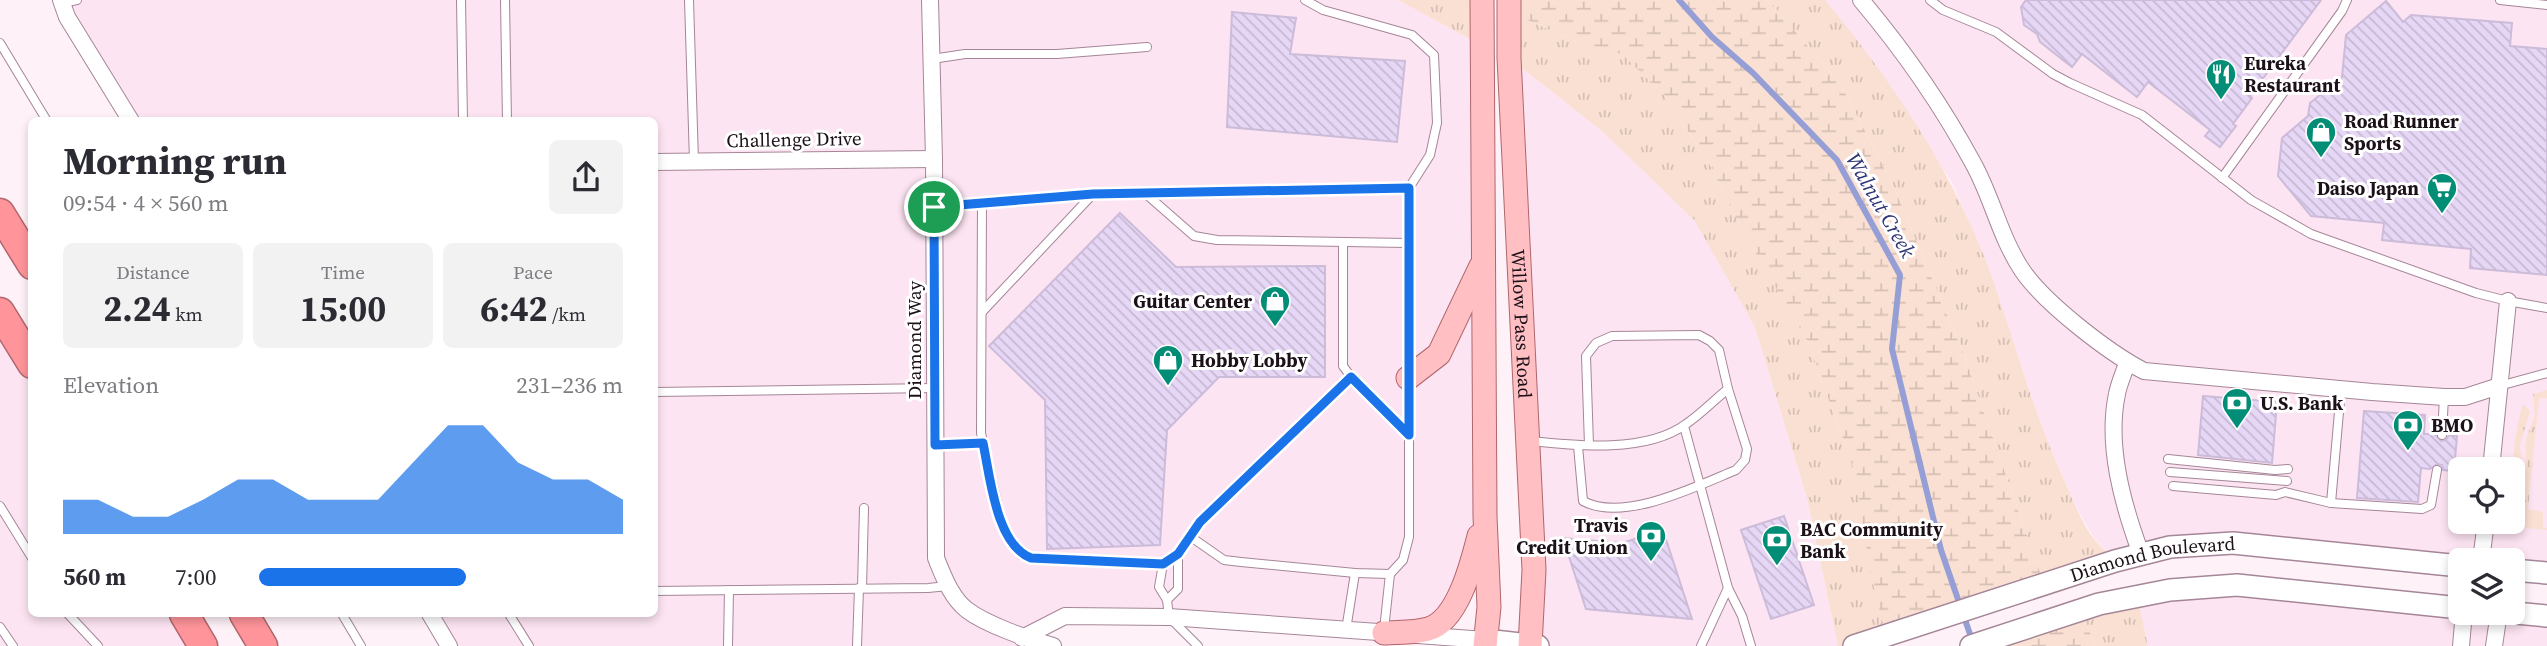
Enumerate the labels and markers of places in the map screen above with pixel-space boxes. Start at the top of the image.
place label: Eureka Restaurant [2244,50,2340,98]
restaurant icon: Eureka Restaurant [2204,57,2238,101]
place label: Road Runner Sports [2344,108,2459,156]
shop icon: Road Runner Sports [2304,115,2338,159]
supermarket icon: Daiso Japan [2425,171,2459,215]
place label: Daiso Japan [2317,175,2419,201]
pin [904,177,964,237]
shop icon: Guitar Center [1258,284,1292,328]
place label: Guitar Center [1133,288,1252,314]
shop icon: Hobby Lobby [1151,343,1185,387]
place label: Hobby Lobby [1191,347,1308,373]
bank icon: U.S. Bank [2220,386,2254,430]
place label: U.S. Bank [2260,390,2344,416]
bank icon: BMO [2391,408,2425,452]
place label: BMO [2431,412,2473,438]
place label: Travis Credit Union [1516,512,1628,560]
place label: BAC Community Bank [1800,516,1944,564]
bank icon: Travis Credit Union [1634,519,1668,563]
bank icon: BAC Community Bank [1760,523,1794,567]

